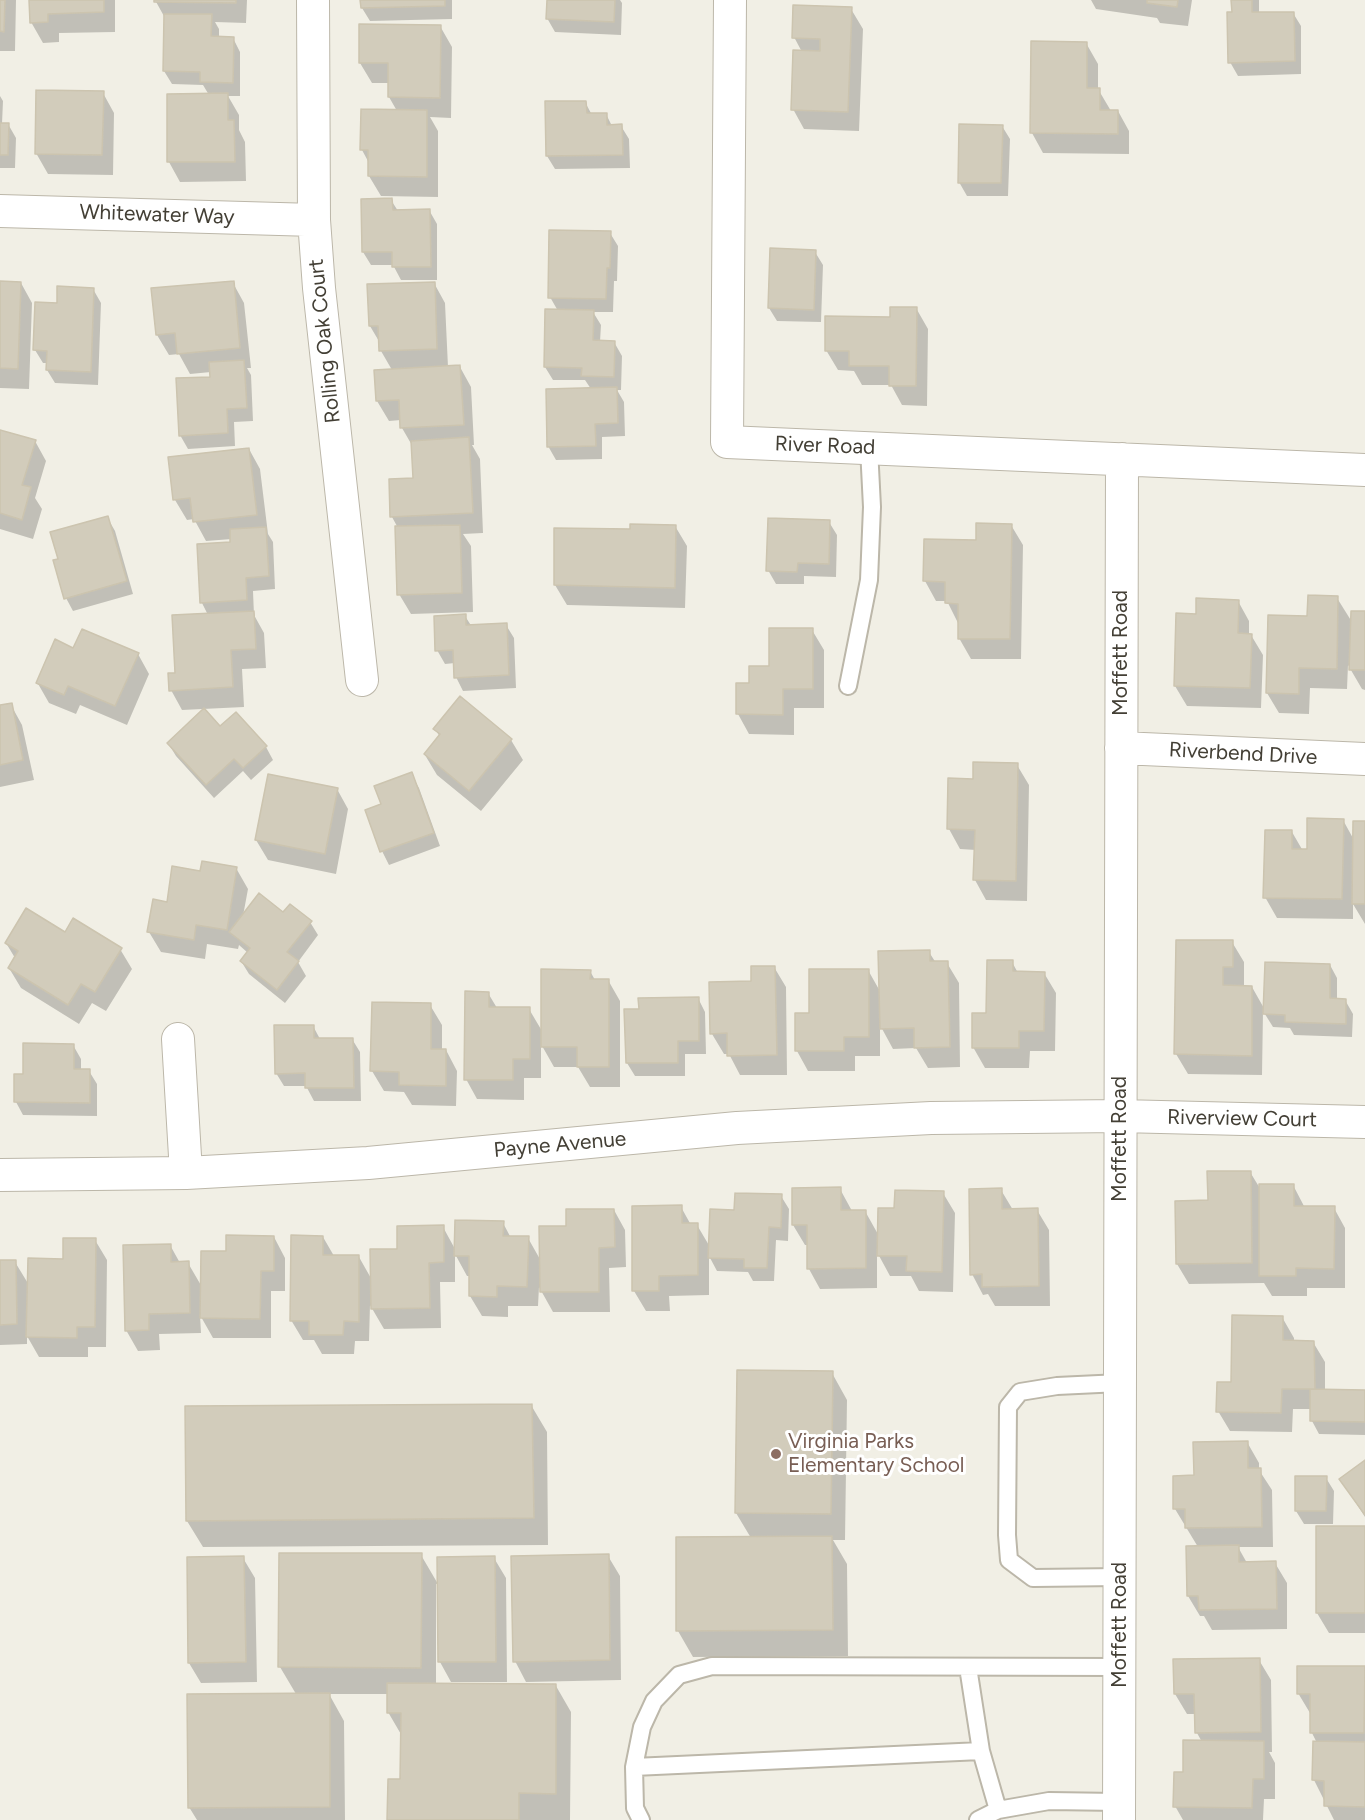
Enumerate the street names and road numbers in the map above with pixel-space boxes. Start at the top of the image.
street label: Whitewater Way [79,200,235,230]
street label: Rolling Oak Court [304,258,346,424]
street label: River Road [774,432,876,460]
street label: Moffett Road [1108,590,1134,716]
street label: Riverbend Drive [1168,738,1318,770]
street label: Moffett Road [1107,1076,1133,1202]
street label: Riverview Court [1167,1105,1317,1133]
street label: Payne Avenue [493,1127,627,1163]
street label: Moffett Road [1107,1562,1133,1688]

